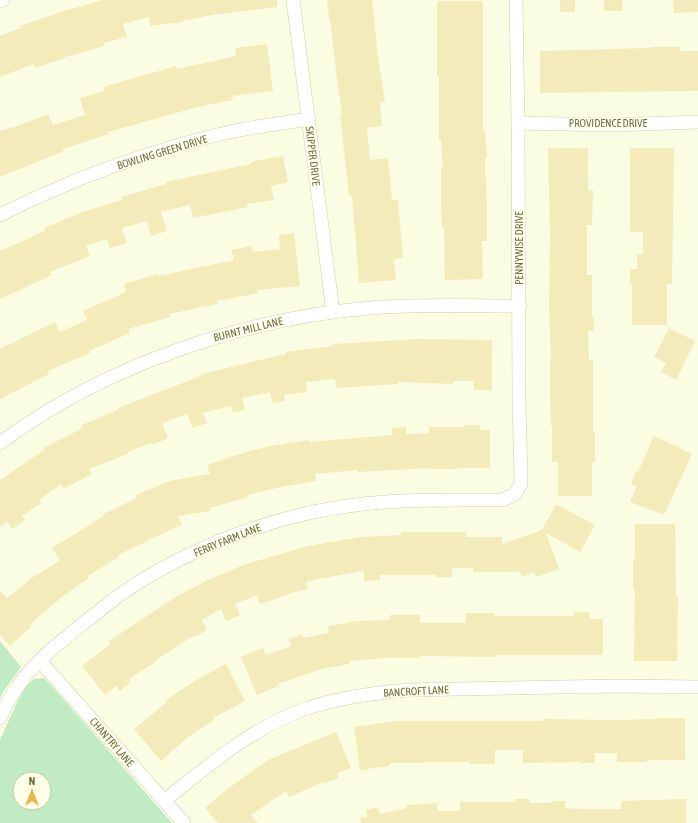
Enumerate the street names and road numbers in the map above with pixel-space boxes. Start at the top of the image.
street label: PROVIDENCE DRIVE [569,117,647,129]
street label: SKIPPER DRIVE [303,126,323,187]
street label: BOWLING GREEN DRIVE [115,132,209,171]
street label: PENNYWISE DRIVE [513,211,525,285]
street label: BURNT MILL LANE [212,315,284,343]
street label: FERRY FARM LANE [192,521,263,559]
street label: BANCROFT LANE [383,683,449,699]
street label: CHANTRY LANE [88,715,137,769]

